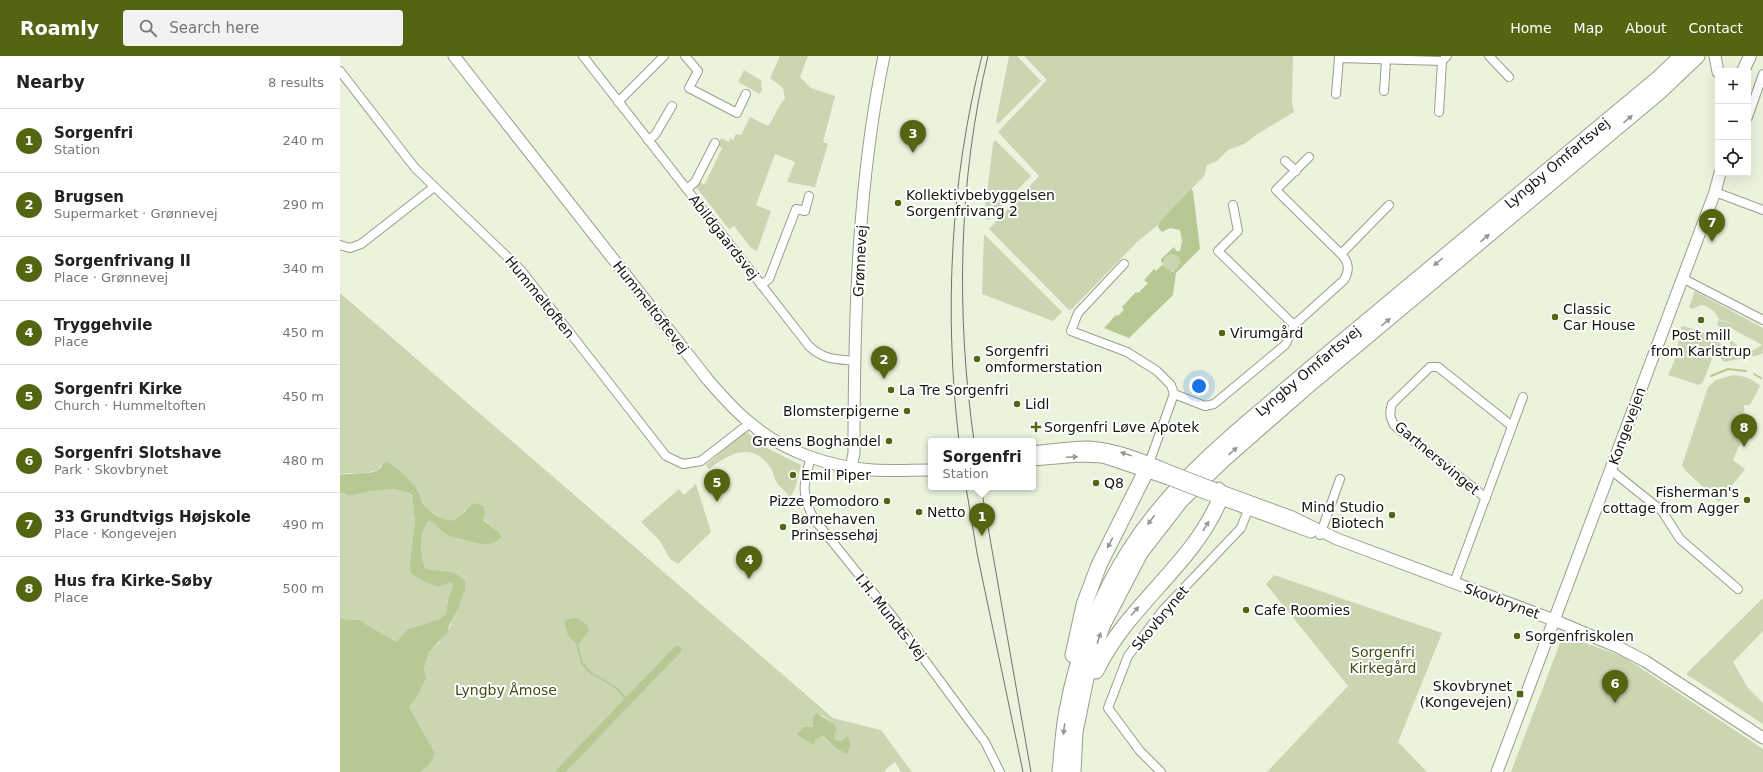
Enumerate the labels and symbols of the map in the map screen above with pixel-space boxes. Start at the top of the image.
one-way arrow [1623,114,1633,123]
street label: Lyngby Omfartsvej [1501,115,1613,211]
pin: 3 [900,120,926,153]
place label: Kollektivbebyggelsen Sorgenfrivang 2 [906,187,1055,219]
street label: Abildgaardsvej [686,191,762,283]
marker: Kollektivbebyggelsen Sorgenfrivang 2 [893,198,903,208]
pin: 7 [1699,209,1725,242]
street label: Grønnevej [850,224,870,298]
one-way arrow [1480,234,1491,243]
street label: Hummeltoften [502,253,578,341]
one-way arrow [1433,257,1444,266]
street label: Hummeltoftevej [610,258,692,356]
place label: Classic Car House [1563,301,1635,333]
marker: Classic Car House [1550,312,1560,322]
marker: Post mill from Karlstrup [1696,315,1706,325]
one-way arrow [1380,317,1391,326]
street label: Lyngby Omfartsvej [1252,323,1364,419]
place label: Virumgård [1230,325,1303,341]
place label: Post mill from Karlstrup [1651,327,1751,359]
marker: Virumgård [1217,328,1227,338]
place label: Sorgenfri omformerstation [985,343,1102,375]
pin: 2 [871,346,897,379]
marker: Sorgenfri omformerstation [972,354,982,364]
your location [1189,376,1209,396]
place label: La Tre Sorgenfri [899,382,1009,398]
marker: La Tre Sorgenfri [886,385,896,395]
street label: Kongevejen [1606,385,1648,467]
place label: Lidl [1025,396,1049,412]
marker: Lidl [1012,399,1022,409]
place label: Blomsterpigerne [783,403,899,419]
marker: Blomsterpigerne [902,406,912,416]
pin: 8 [1731,414,1757,447]
street label: Gartnersvinget [1392,418,1483,498]
place label: Sorgenfri Løve Apotek [1044,419,1200,435]
marker: Sorgenfri Løve Apotek [1031,422,1041,432]
place label: Greens Boghandel [752,433,881,449]
marker: Greens Boghandel [884,436,894,446]
one-way arrow [1228,446,1238,455]
one-way arrow [1119,451,1131,457]
one-way arrow [1066,453,1078,460]
place label: Emil Piper [801,467,871,483]
pin: 5 [704,469,730,502]
marker: Emil Piper [788,470,798,480]
place label: Q8 [1104,475,1124,491]
marker: Q8 [1091,478,1101,488]
place label: Fisherman's cottage from Agger [1602,484,1739,516]
place label: Pizze Pomodoro [769,493,879,509]
marker: Fisherman's cottage from Agger [1742,495,1752,505]
marker: Pizze Pomodoro [882,496,892,506]
place label: Mind Studio Biotech [1301,499,1384,531]
pin: 1 [969,503,995,536]
place label: Netto [927,504,966,520]
marker: Netto [914,507,924,517]
marker: Mind Studio Biotech [1387,510,1397,520]
place label: Børnehaven Prinsessehøj [791,511,878,543]
one-way arrow [1146,515,1155,526]
one-way arrow [1202,520,1209,532]
marker: Børnehaven Prinsessehøj [778,522,788,532]
one-way arrow [1106,538,1113,549]
pin: 4 [736,546,762,579]
street label: I.H. Mundts Vej [852,571,930,663]
street label: Skovbrynet [1462,580,1542,622]
street label: Skovbrynet [1128,582,1192,653]
place label: Cafe Roomies [1254,602,1350,618]
marker: Cafe Roomies [1241,605,1251,615]
one-way arrow [1131,606,1140,616]
place label: Sorgenfriskolen [1525,628,1634,644]
marker: Sorgenfriskolen [1512,631,1522,641]
one-way arrow [1096,632,1102,644]
park label: Sorgenfri Kirkegård [1350,644,1416,676]
pin: 6 [1602,670,1628,703]
place label: Skovbrynet (Kongevejen) [1419,678,1513,710]
park label: Lyngby Åmose [455,682,557,698]
marker: Skovbrynet (Kongevejen) [1515,689,1525,699]
one-way arrow [1061,723,1068,735]

